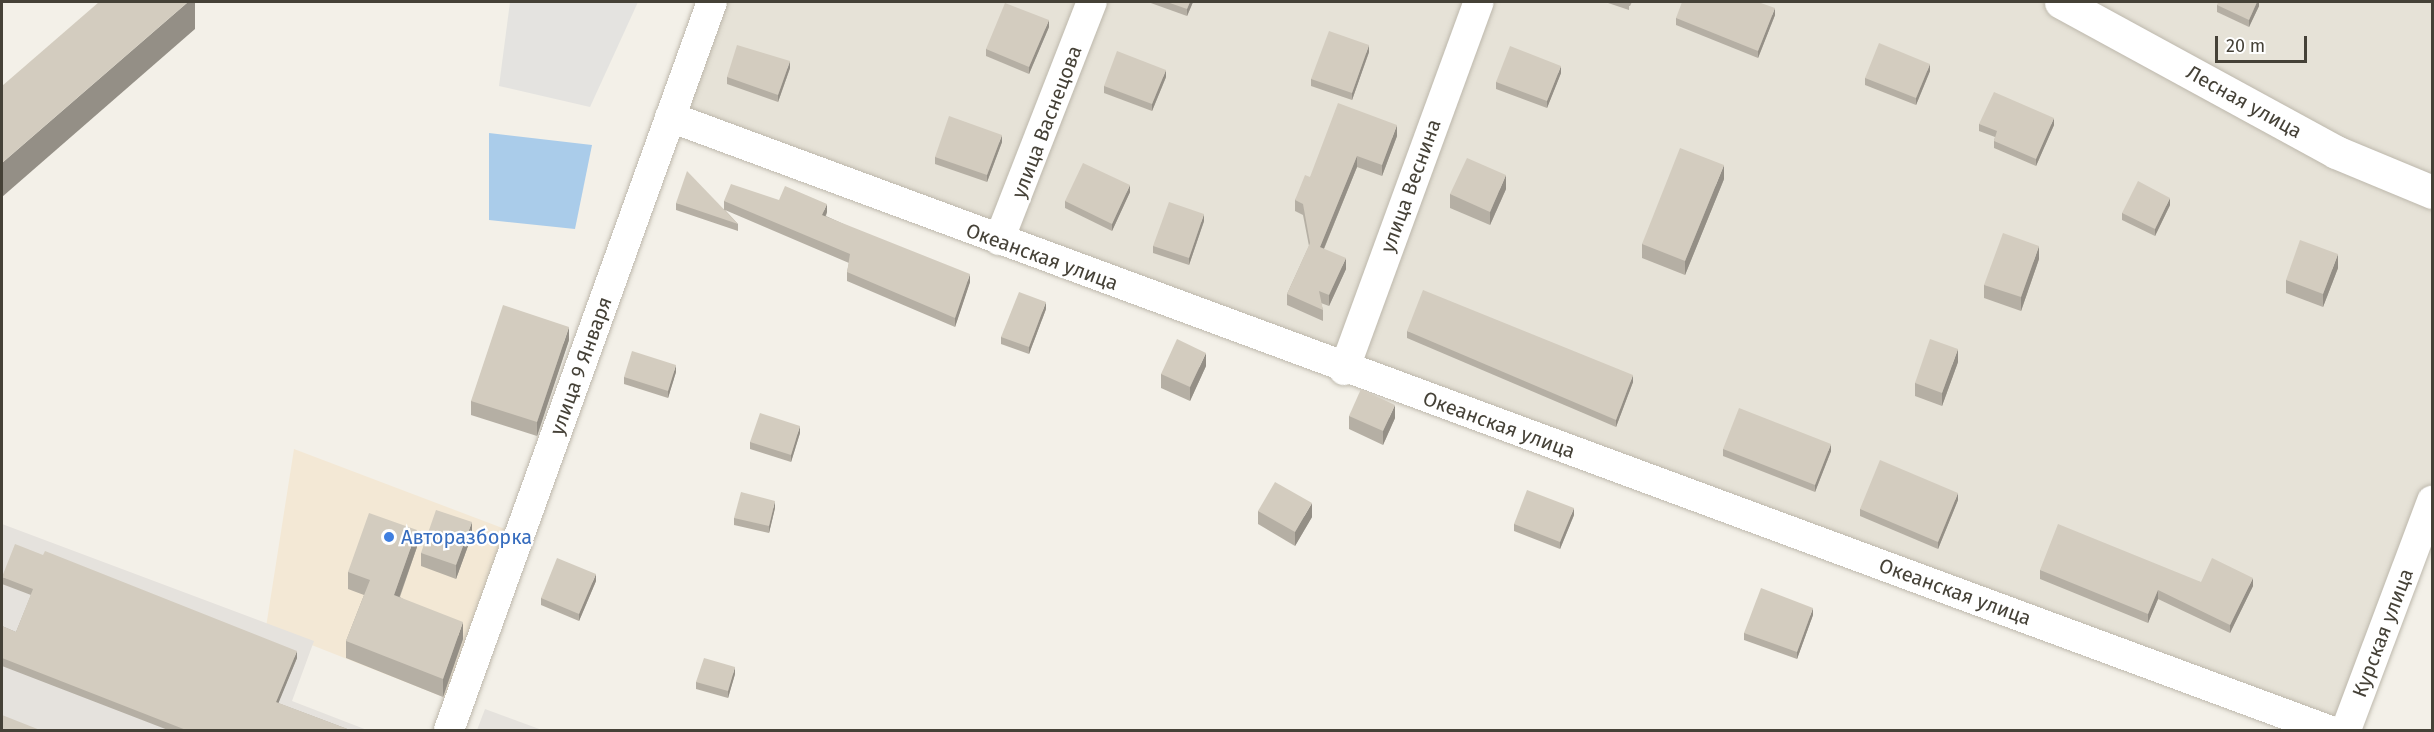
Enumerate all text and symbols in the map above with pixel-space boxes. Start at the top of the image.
scale bar [2218,24,2310,62]
text: 20 m [2226,35,2265,57]
street label: улица Васнецова [1007,42,1087,202]
street label: Лесная улица [2182,60,2306,144]
street label: улица Веснина [1376,116,1446,256]
street label: Океанская улица [963,218,1121,296]
street label: улица 9 Января [545,294,617,438]
street label: Океанская улица [1420,386,1578,464]
place label: Авторазборка [401,525,532,549]
marker: Авторазборка [382,530,396,544]
street label: Океанская улица [1876,553,2034,631]
street label: Курская улица [2347,565,2419,701]

